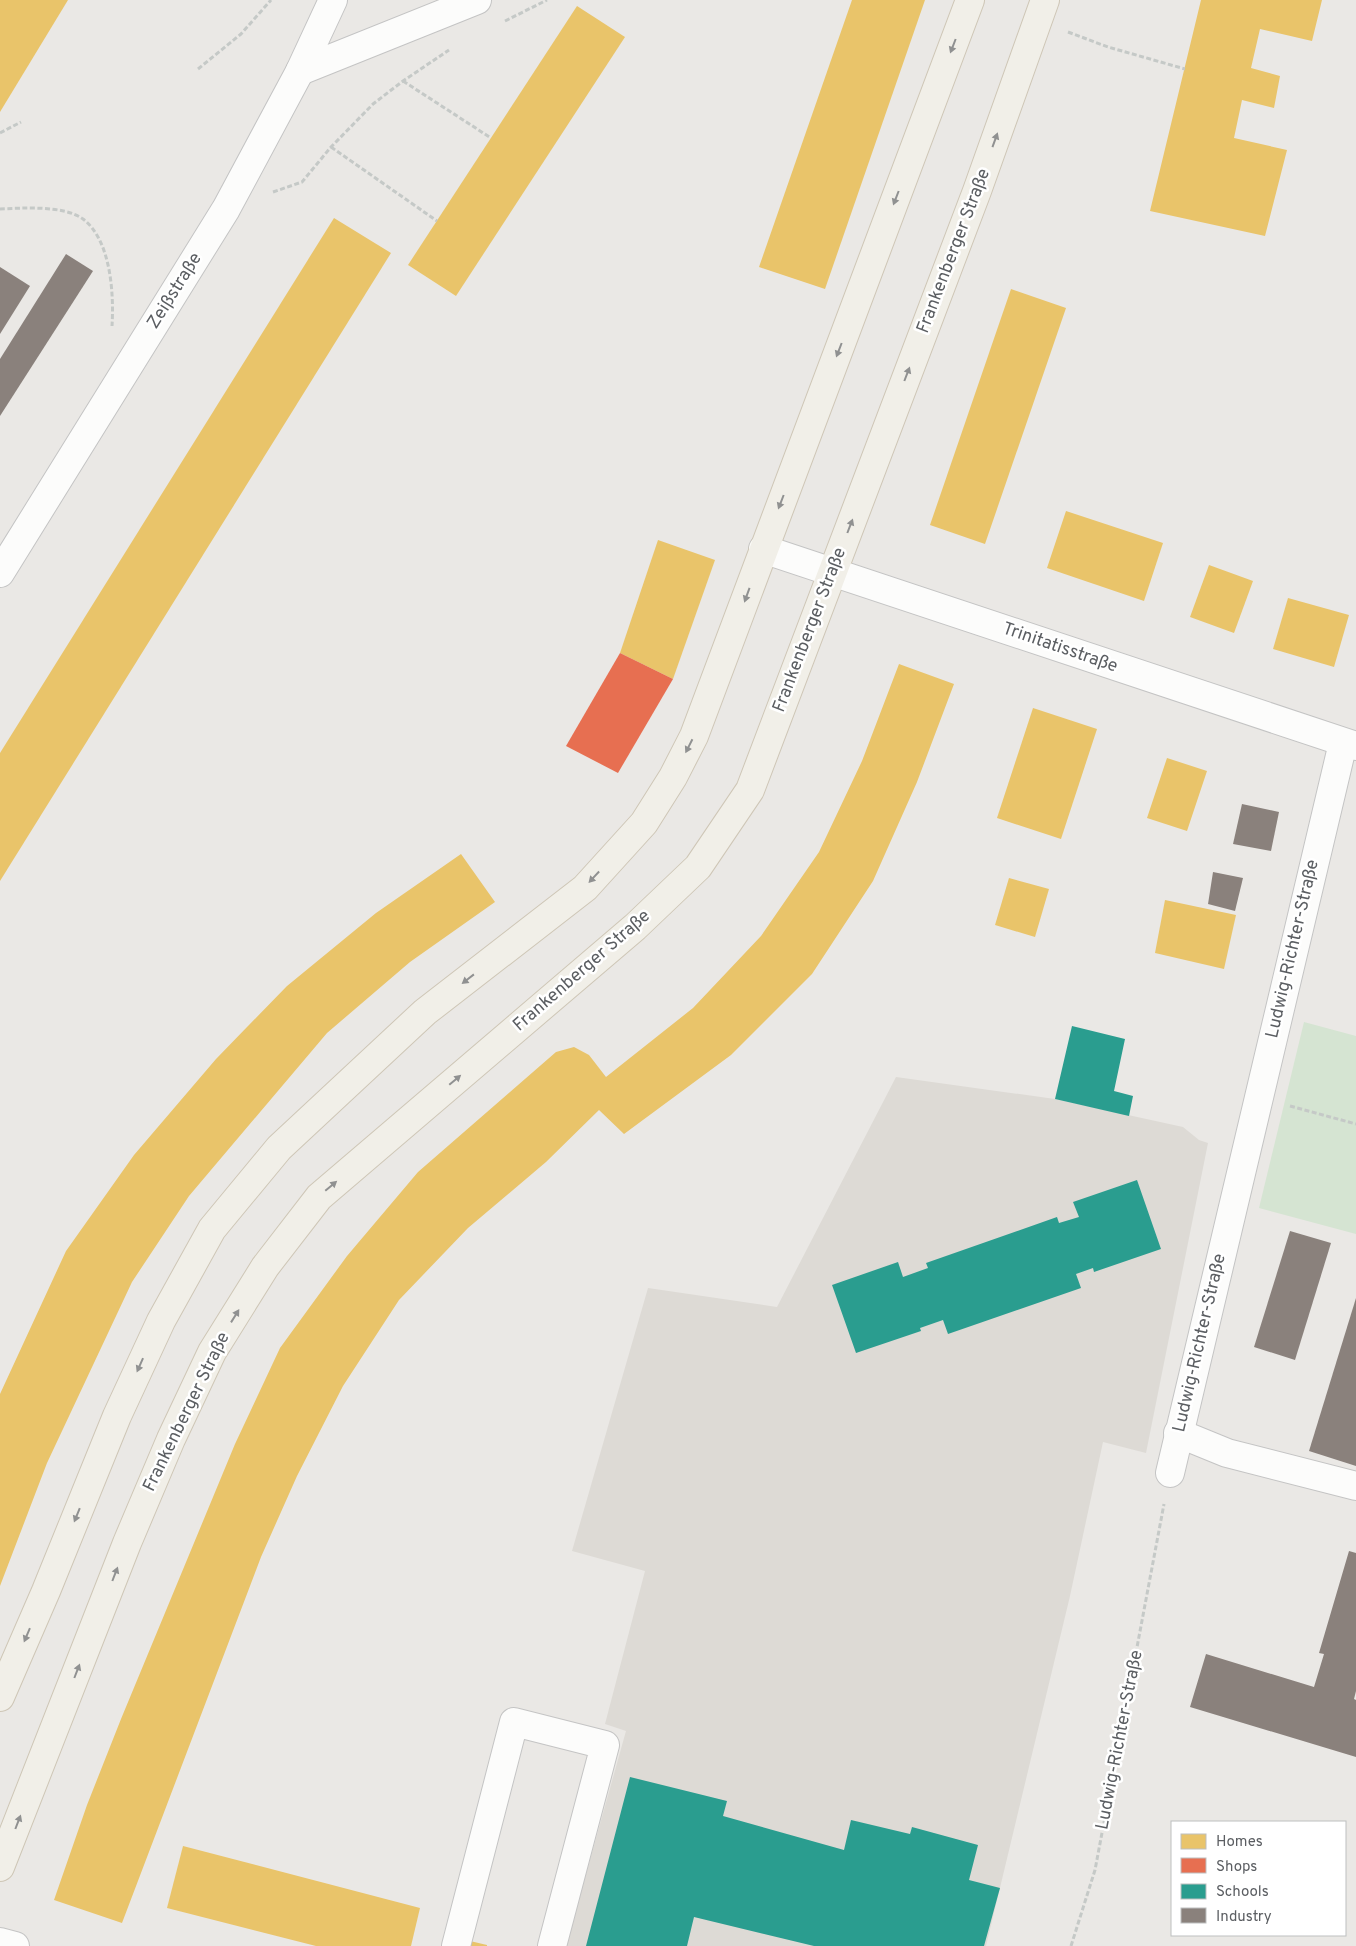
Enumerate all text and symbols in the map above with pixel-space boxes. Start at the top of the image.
one-way arrow [949,39,957,54]
one-way arrow [992,133,999,148]
street label: Frankenberger Straße [912,165,996,337]
one-way arrow [892,191,900,206]
street label: Zeißstraße [143,249,207,333]
one-way arrow [835,343,843,358]
one-way arrow [904,367,911,382]
one-way arrow [777,495,785,510]
one-way arrow [847,519,854,534]
street label: Frankenberger Straße [768,544,852,716]
one-way arrow [743,587,750,602]
street label: Trinitatisstraße [999,618,1121,678]
one-way arrow [685,739,693,754]
street label: Ludwig-Richter-Straße [1261,857,1325,1041]
one-way arrow [588,871,600,883]
street label: Frankenberger Straße [509,905,655,1037]
one-way arrow [462,973,475,984]
one-way arrow [448,1075,461,1086]
one-way arrow [325,1180,337,1192]
street label: Ludwig-Richter-Straße [1168,1251,1232,1435]
one-way arrow [230,1309,239,1322]
street label: Frankenberger Straße [138,1328,236,1496]
one-way arrow [136,1358,145,1373]
one-way arrow [73,1508,81,1523]
one-way arrow [111,1566,119,1581]
one-way arrow [22,1628,30,1642]
street label: Ludwig-Richter-Straße [1091,1648,1149,1832]
one-way arrow [74,1663,81,1678]
one-way arrow [14,1814,22,1829]
legend [1171,1821,1346,1936]
text: Homes [1216,1833,1263,1852]
text: Shops [1216,1858,1257,1877]
text: Schools [1216,1883,1269,1902]
text: Industry [1216,1908,1272,1927]

